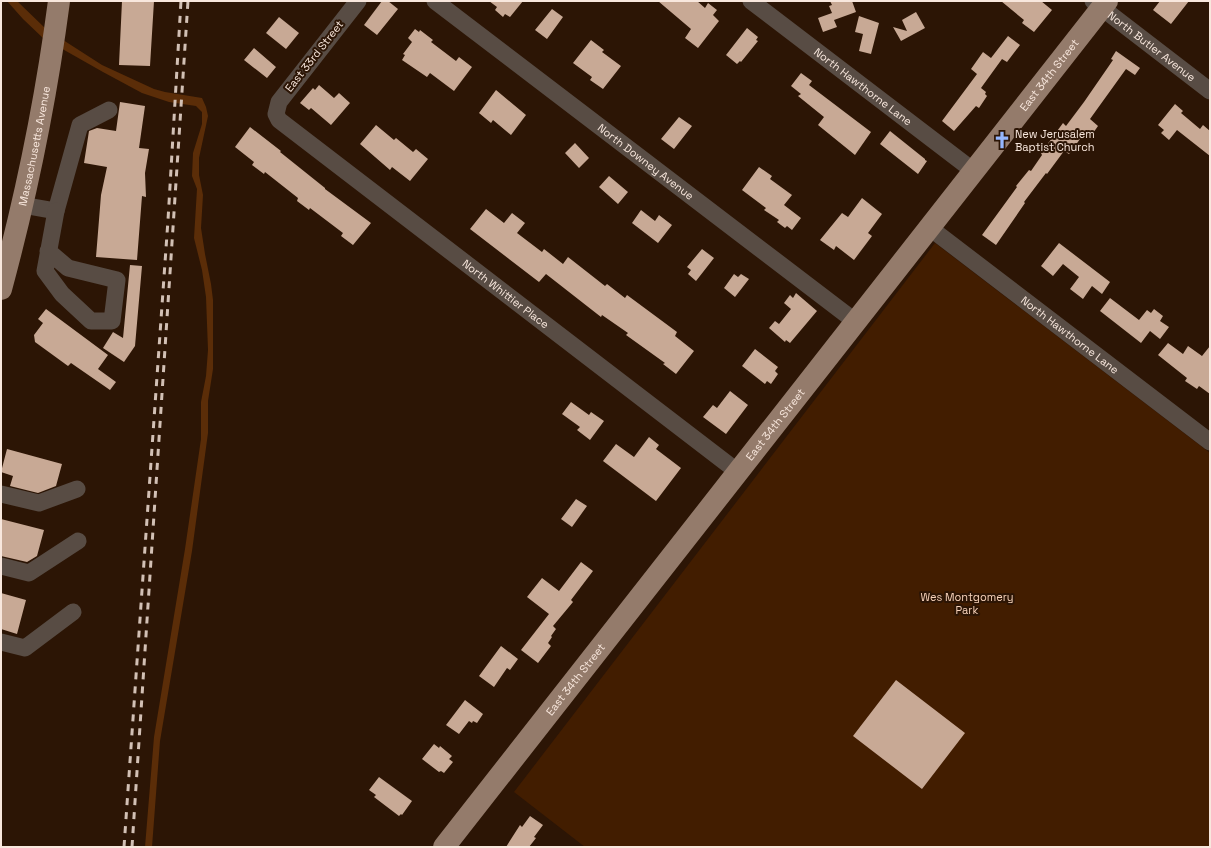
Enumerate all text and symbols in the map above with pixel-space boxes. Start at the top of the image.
street label: North Butler Avenue [1105,8,1198,84]
street label: East 33rd Street [282,17,346,95]
street label: East 34th Street [1017,36,1082,114]
street label: North Hawthorne Lane [811,45,915,128]
street label: Massachusetts Avenue [15,85,53,207]
street label: North Downey Avenue [595,121,697,203]
place label: New Jerusalem Baptist Church [1015,127,1095,154]
church icon: New Jerusalem Baptist Church [992,130,1012,150]
street label: North Whittier Place [460,256,552,331]
street label: North Hawthorne Lane [1018,293,1122,377]
street label: East 34th Street [743,385,808,463]
park label: Wes Montgomery Park [920,590,1014,617]
street label: East 34th Street [543,640,608,718]

